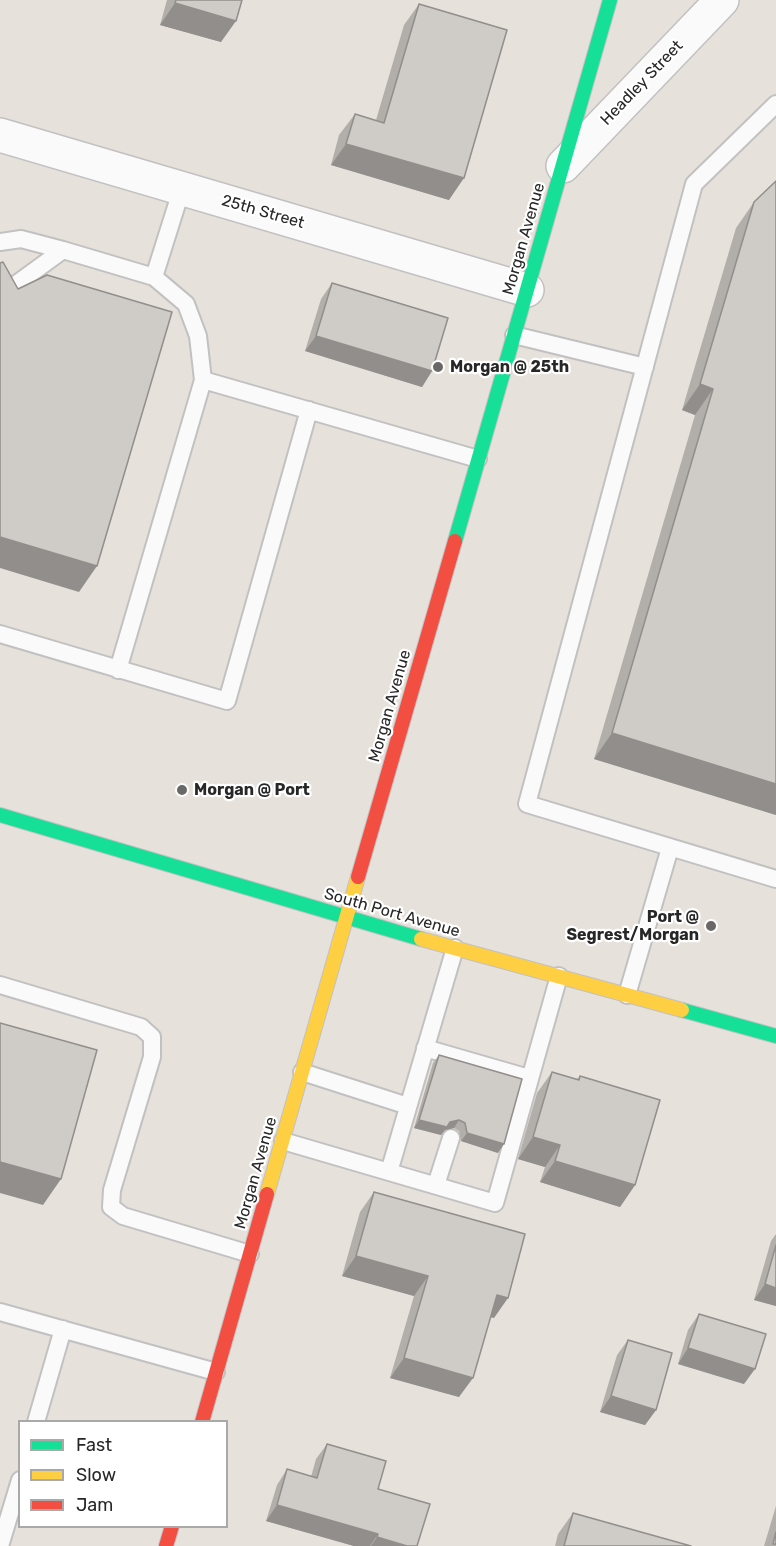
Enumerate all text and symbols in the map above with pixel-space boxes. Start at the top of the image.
street label: Headley Street [597,37,687,129]
street label: Morgan Avenue [499,181,549,297]
street label: 25th Street [219,191,307,233]
place label: Morgan @ 25th [450,357,569,377]
marker: Morgan @ 25th [431,360,445,374]
street label: Morgan Avenue [365,648,415,764]
place label: Morgan @ Port [194,780,310,800]
marker: Morgan @ Port [175,783,189,797]
street label: South Port Avenue [322,884,462,942]
place label: Port @ Segrest/Morgan [566,907,699,945]
marker: Port @ Segrest/Morgan [704,919,718,933]
street label: Morgan Avenue [231,1115,281,1231]
legend [18,1420,228,1528]
text: Fast [76,1434,112,1456]
text: Slow [76,1464,116,1486]
text: Jam [76,1494,113,1516]

